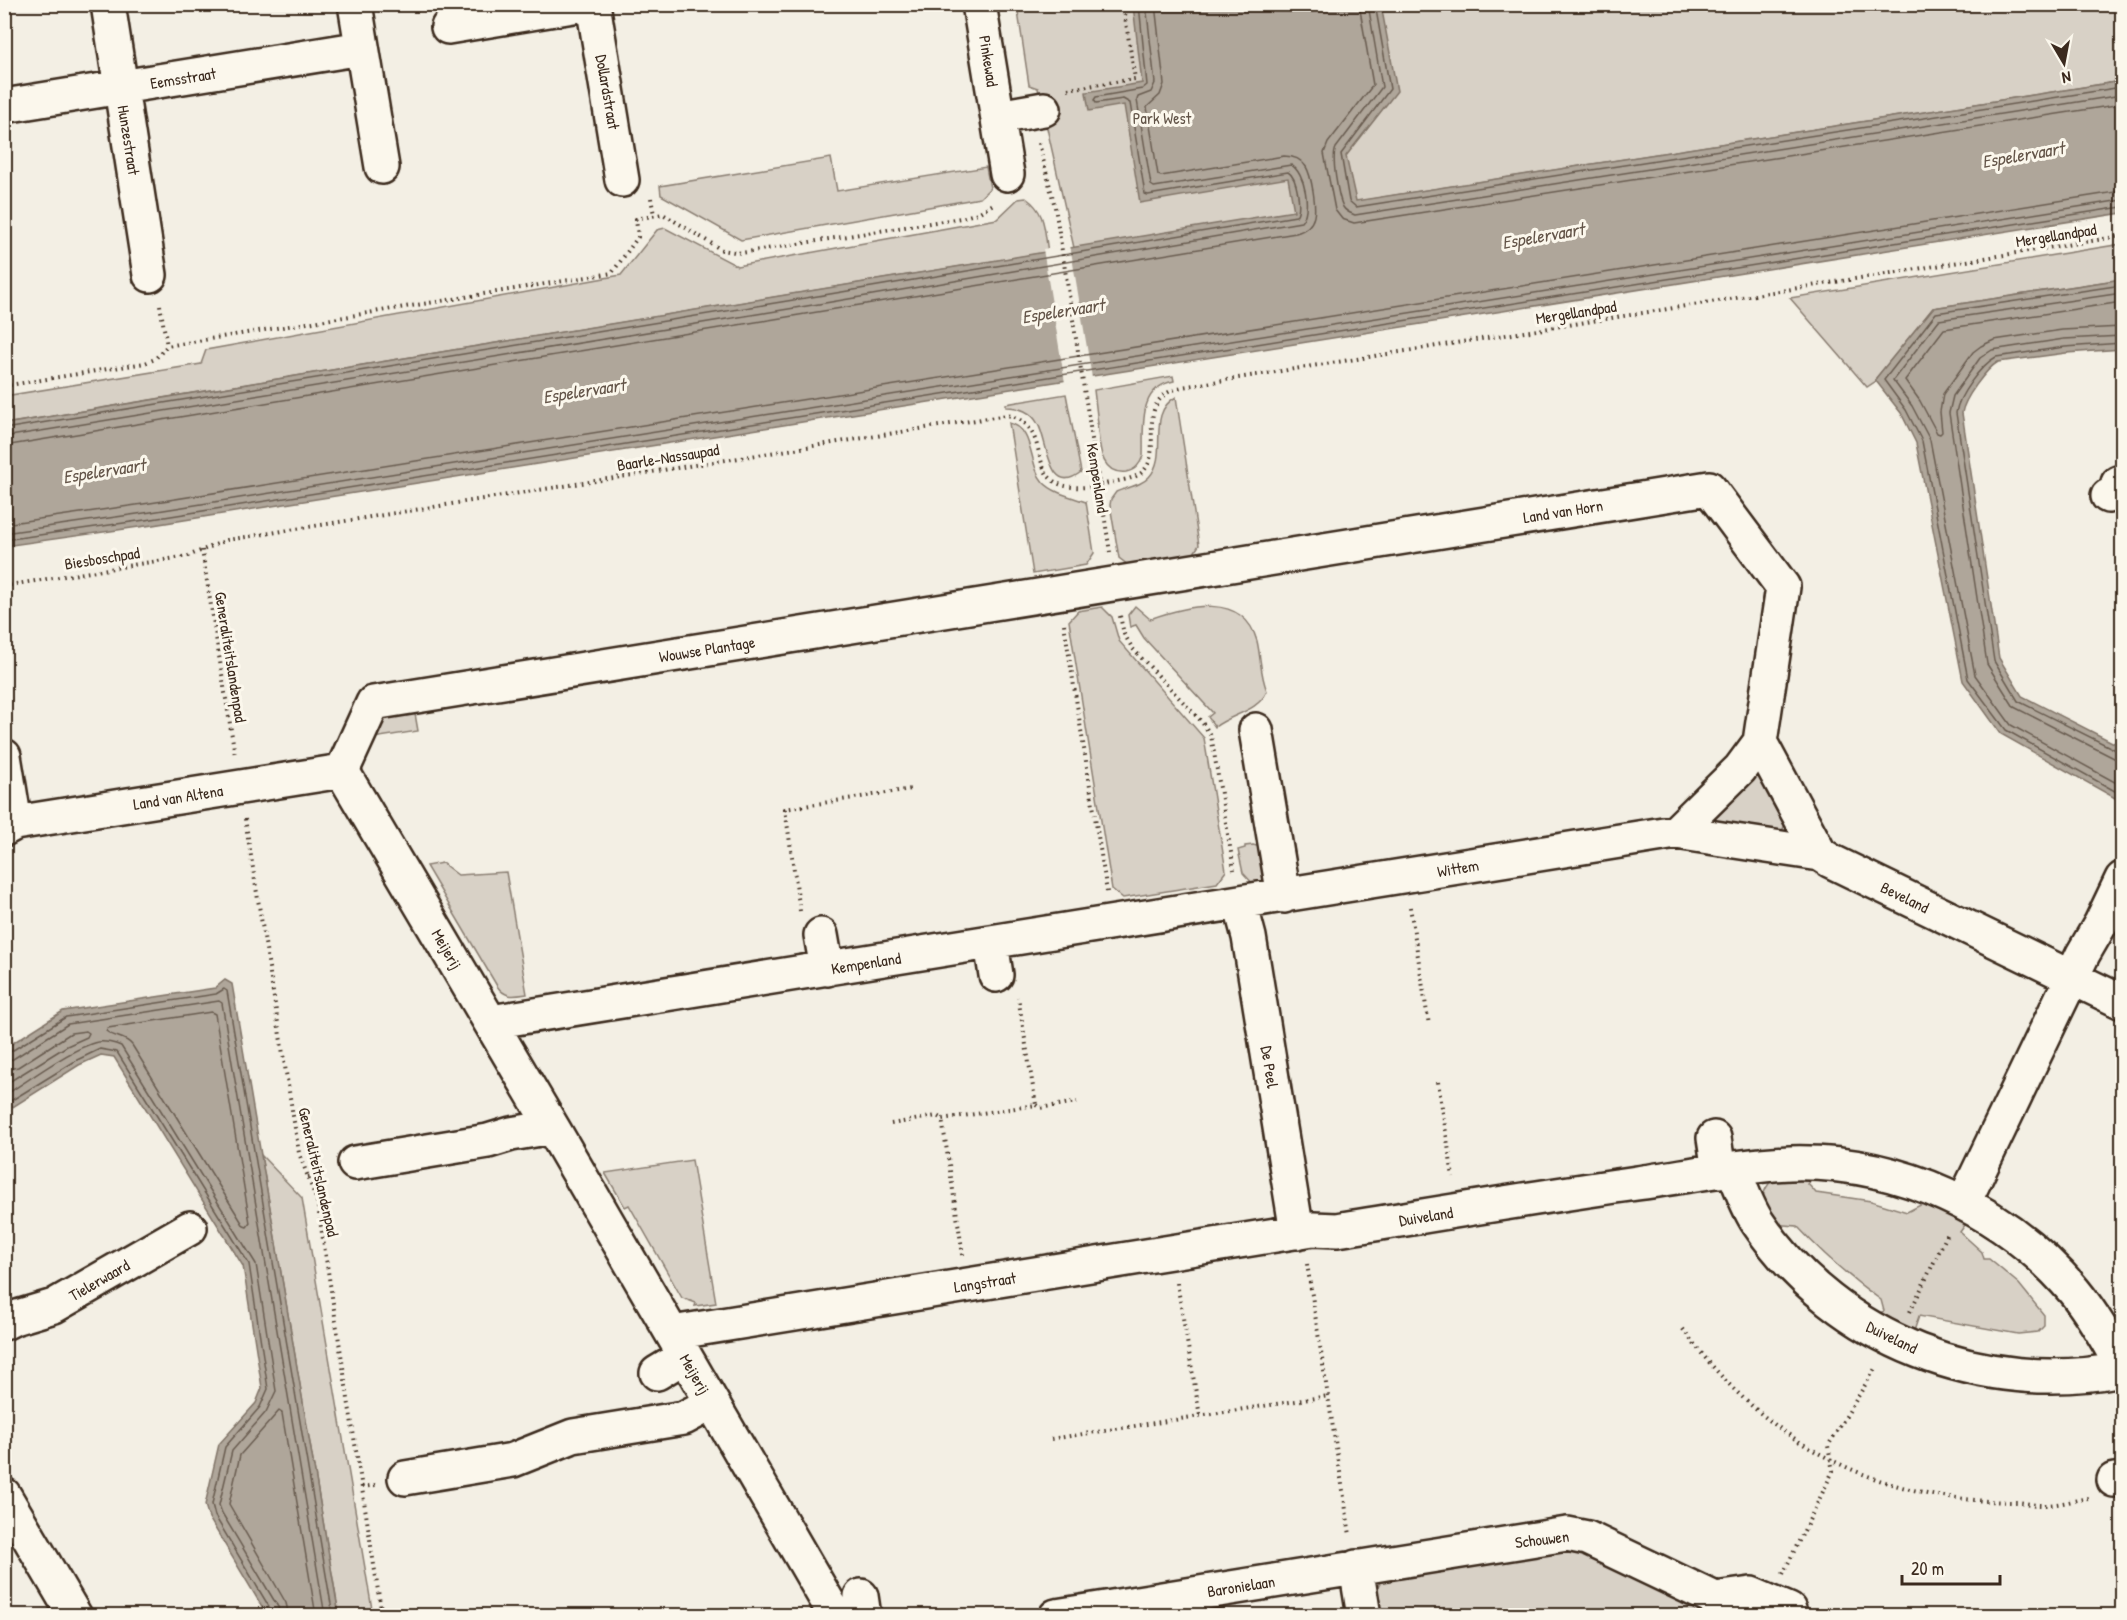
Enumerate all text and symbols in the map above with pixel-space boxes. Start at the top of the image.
north arrow [2034,33,2094,93]
street label: Pinkewad [974,34,1004,88]
street label: Dollardstraat [591,53,625,132]
street label: Eemsstraat [149,62,218,94]
text: N [2060,66,2073,89]
street label: Hunzestraat [113,104,145,177]
park label: Park West [1133,107,1192,129]
water label: Espelervaart [1980,134,2069,174]
water label: Espelervaart [1500,215,1589,255]
street label: Mergellandpad [2014,218,2098,252]
water label: Espelervaart [1020,291,1109,329]
street label: Mergellandpad [1534,295,1618,329]
water label: Espelervaart [541,371,630,409]
street label: Baarle-Nassaupad [615,438,721,476]
street label: Kempenland [1082,442,1114,514]
water label: Espelervaart [61,451,150,489]
street label: Land van Horn [1522,494,1604,528]
street label: Biesboschpad [63,541,141,575]
street label: Generaliteitslandenpad [210,590,252,724]
street label: Wouwse Plantage [657,630,757,667]
street label: Land van Altena [132,779,224,815]
street label: Wittem [1436,854,1480,882]
street label: Beveland [1877,876,1933,918]
street label: Meijerij [427,925,467,973]
street label: Kempenland [830,947,902,979]
street label: De Peel [1256,1044,1284,1090]
street label: Generaliteitslandenpad [293,1105,345,1239]
street label: Duiveland [1397,1201,1455,1231]
street label: Tielerwaard [65,1254,133,1306]
street label: Langstraat [952,1266,1018,1298]
street label: Duiveland [1863,1315,1921,1359]
street label: Meijerij [675,1350,715,1398]
street label: Schouwen [1514,1525,1570,1553]
scale bar [1902,1548,2000,1586]
text: 20 m [1911,1556,1944,1581]
street label: Baronielaan [1206,1570,1276,1602]

